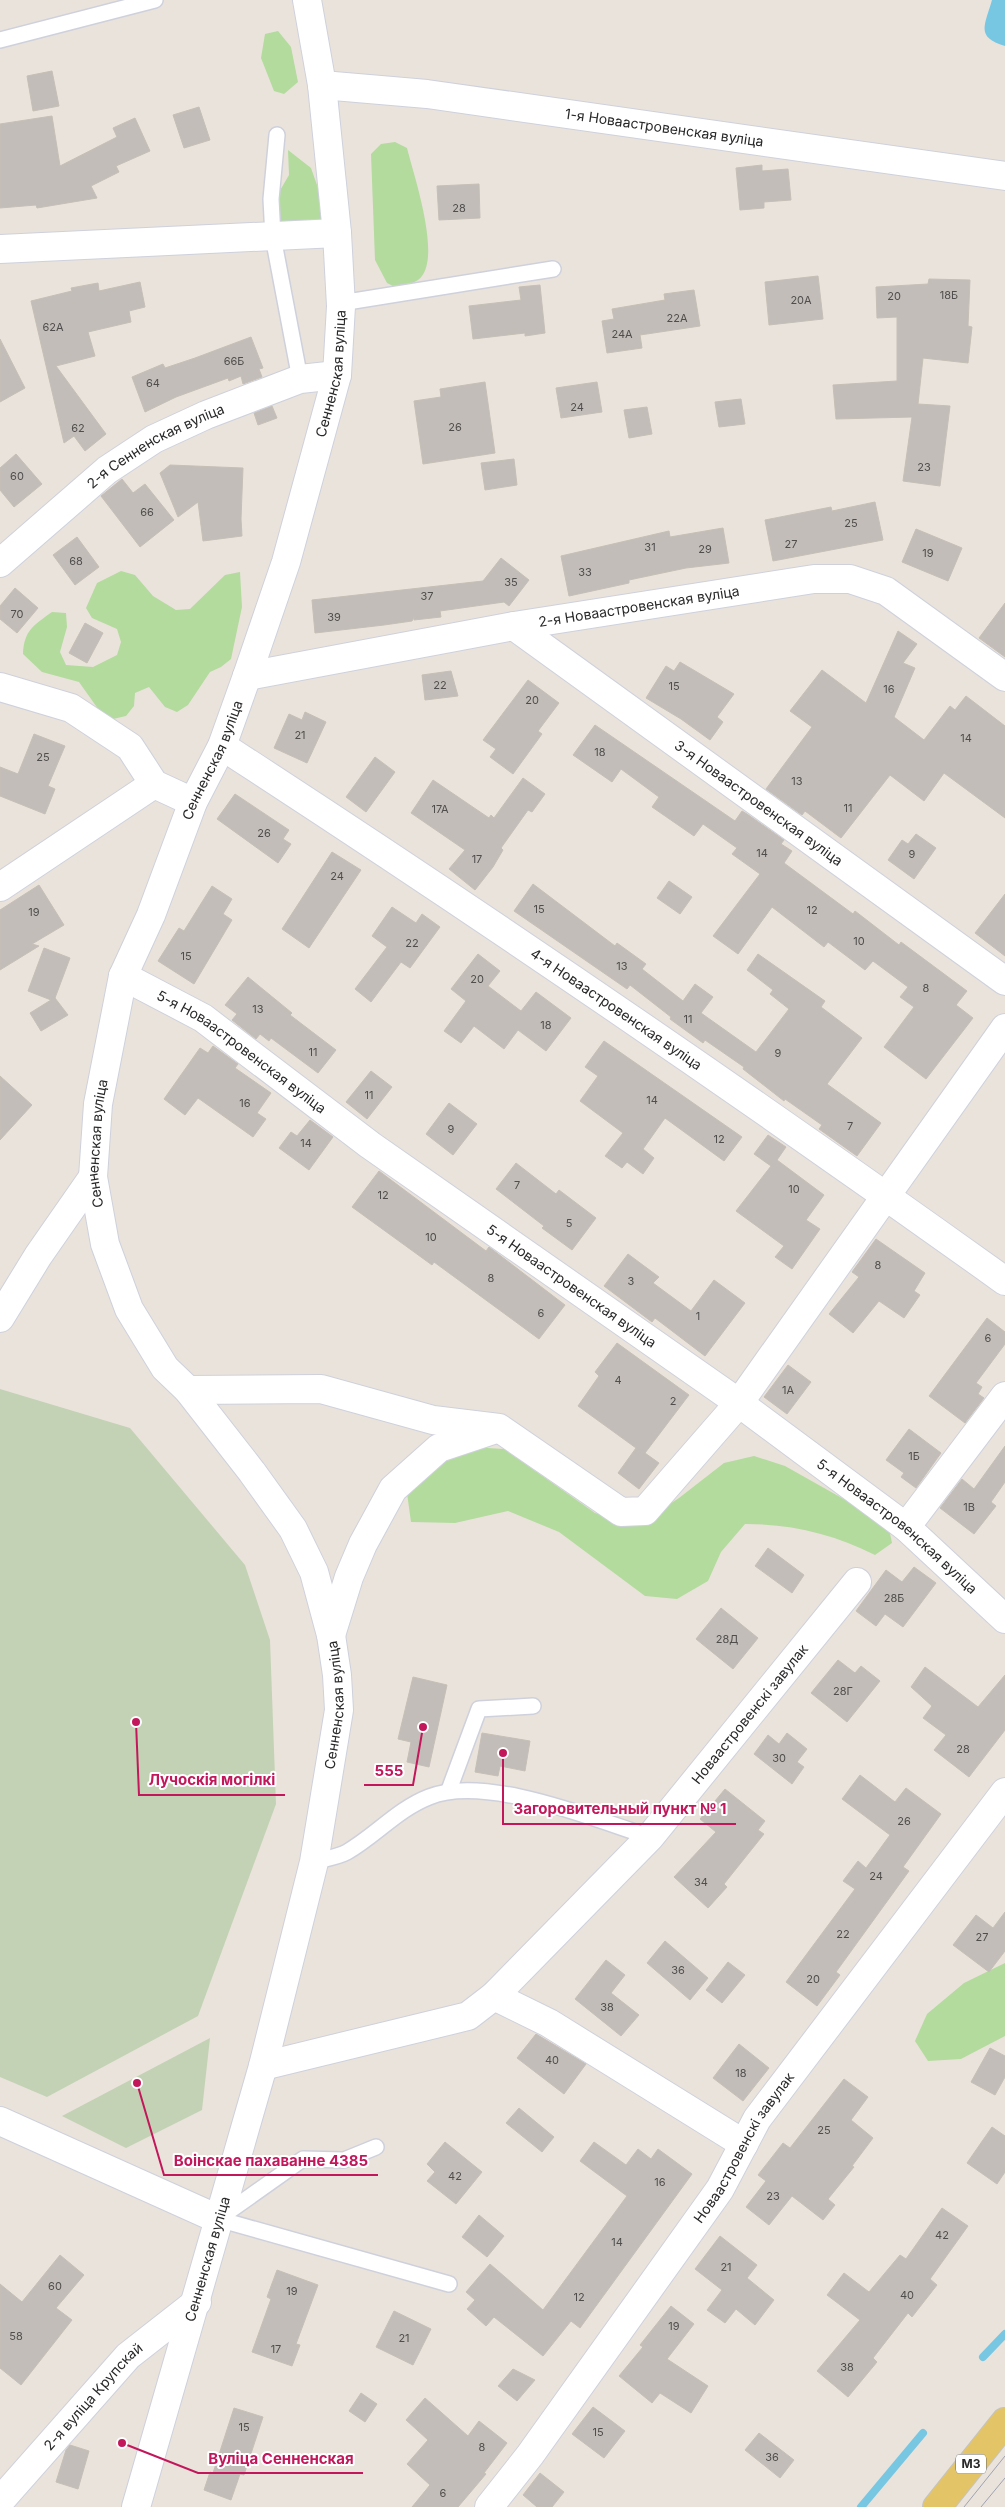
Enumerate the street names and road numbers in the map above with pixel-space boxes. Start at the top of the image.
street label: 1-я Новаастровенская вуліца [564,105,765,150]
street label: Сенненская вуліца [311,309,349,439]
street label: 2-я Сенненская вуліца [83,400,226,492]
street label: 2-я Новаастровенская вуліца [537,582,741,630]
street label: Сенненская вуліца [178,698,246,822]
street label: 3-я Новаастровенская вуліца [672,736,846,869]
street label: 4-я Новаастровенская вуліца [528,944,705,1073]
street label: 5-я Новаастровенская вуліца [154,986,330,1117]
street label: Сенненская вуліца [83,1078,111,1209]
street label: 5-я Новаастровенская вуліца [484,1220,660,1351]
street label: 5-я Новаастровенская вуліца [814,1455,981,1597]
street label: Сенненская вуліца [320,1640,347,1770]
street label: Новаастровенскі завулак [688,1640,811,1787]
street label: Новаастровенскі завулак [690,2068,798,2226]
street label: Сенненская вуліца [181,2194,233,2323]
street label: 2-я вуліца Крупскай [40,2339,146,2453]
road number: М3 [956,2454,986,2474]

